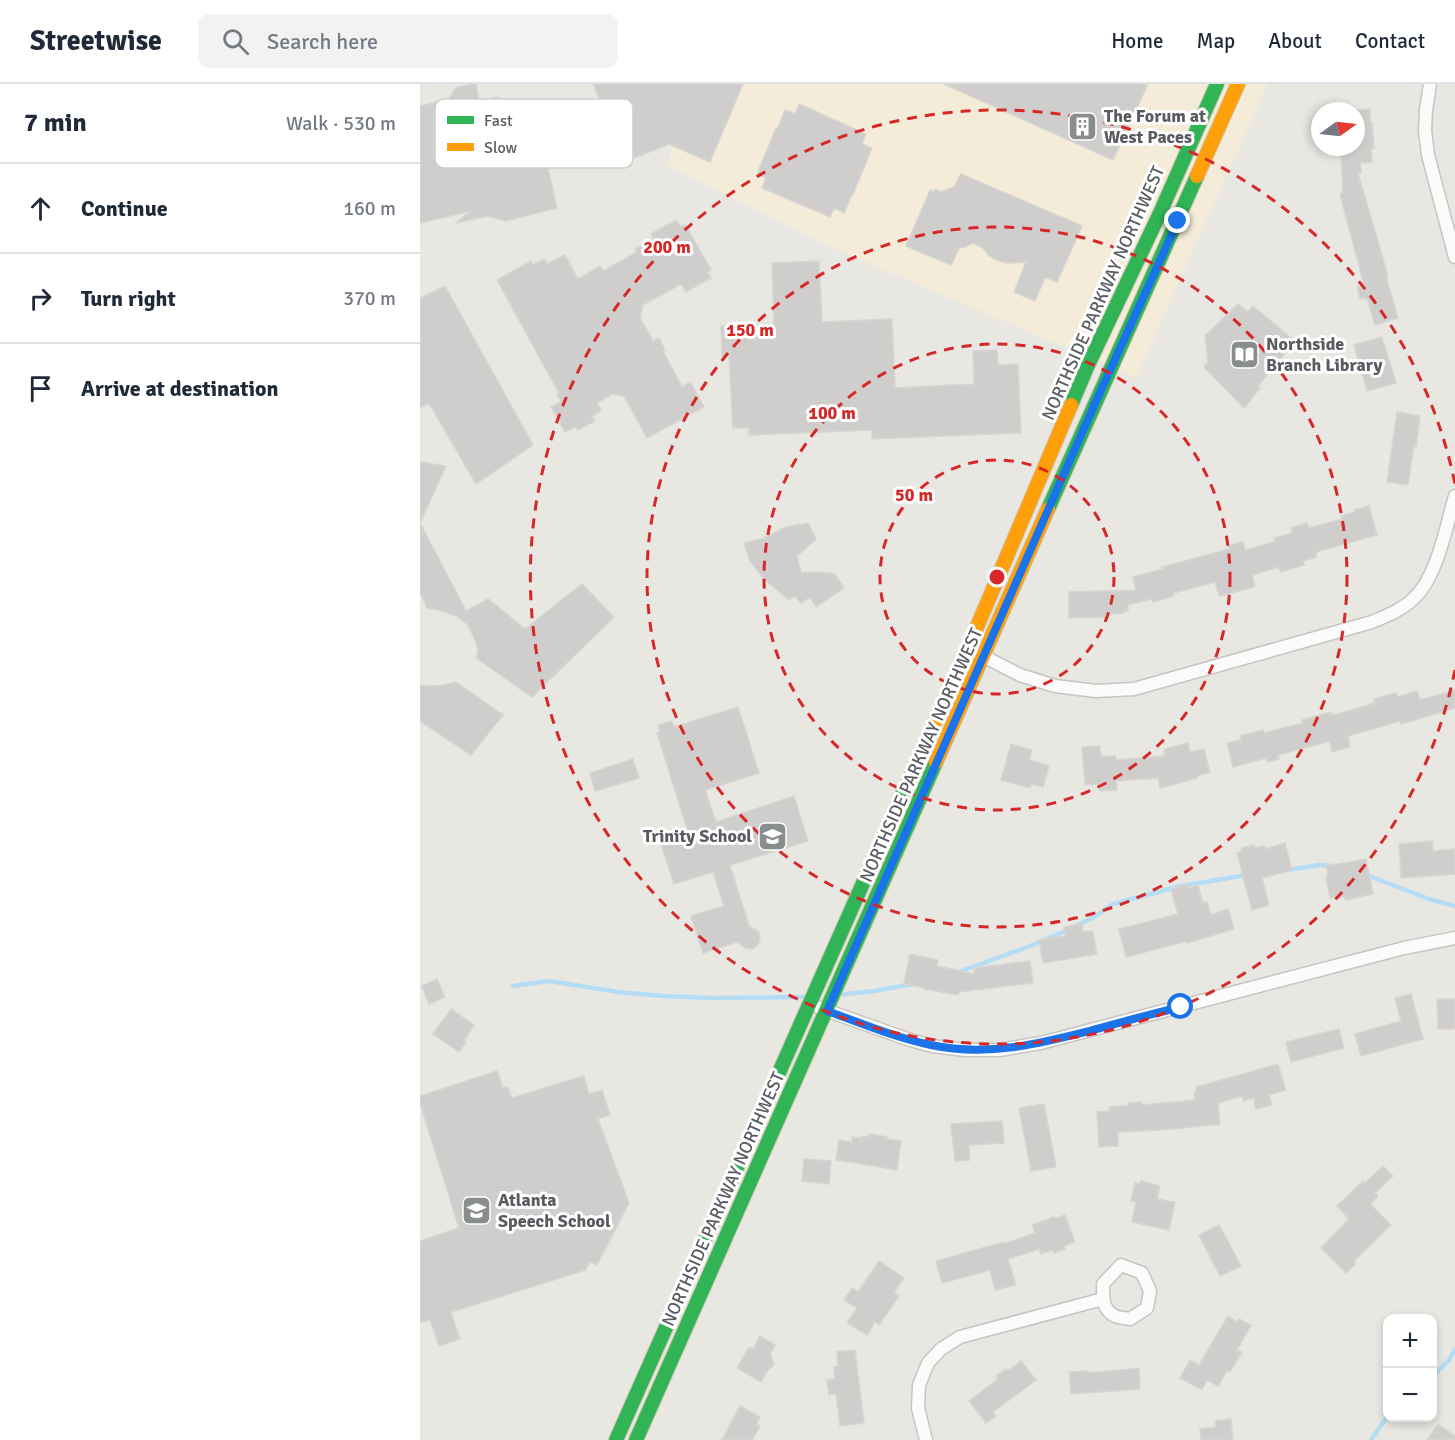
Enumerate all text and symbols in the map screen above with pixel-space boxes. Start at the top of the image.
search box [198,14,618,68]
text: Streetwise [30,24,162,58]
icon: search [219,25,252,58]
text: Search here [267,28,378,55]
text: Home [1111,28,1164,54]
text: Map [1197,28,1235,54]
text: About [1268,28,1322,54]
text: Contact [1355,28,1425,54]
legend [435,99,633,168]
north arrow [1311,102,1365,156]
place label: The Forum at West Paces [1104,105,1206,148]
text: 7 min [24,107,87,139]
building icon: The Forum at West Paces [1067,110,1099,142]
text: Walk · 530 m [286,111,396,136]
text: Fast [484,111,513,131]
text: Slow [484,138,518,158]
street label: NORTHSIDE PARKWAY NORTHWEST [1037,162,1169,423]
icon: ahead [24,192,57,225]
text: Continue [81,195,168,222]
text: 160 m [343,196,396,221]
route end [1164,207,1190,233]
text: 200 m [643,236,691,258]
icon: right [24,282,57,315]
text: Turn right [81,285,176,312]
text: 370 m [343,286,396,311]
text: 150 m [726,319,774,341]
place label: Northside Branch Library [1266,333,1382,376]
library icon: Northside Branch Library [1229,338,1261,370]
icon: arrive [24,372,57,405]
text: Arrive at destination [81,375,278,402]
text: 100 m [808,402,856,424]
text: 50 m [895,484,933,506]
centre of rings [987,567,1007,587]
street label: NORTHSIDE PARKWAY NORTHWEST [855,624,987,885]
school or university icon: Trinity School [757,820,789,852]
place label: Trinity School [643,825,752,847]
route start [1167,993,1193,1019]
street label: NORTHSIDE PARKWAY NORTHWEST [657,1068,789,1329]
place label: Atlanta Speech School [498,1189,611,1232]
school or university icon: Atlanta Speech School [461,1194,493,1226]
map controls [1383,1314,1437,1422]
button: + [1383,1314,1437,1368]
button: − [1383,1368,1437,1422]

